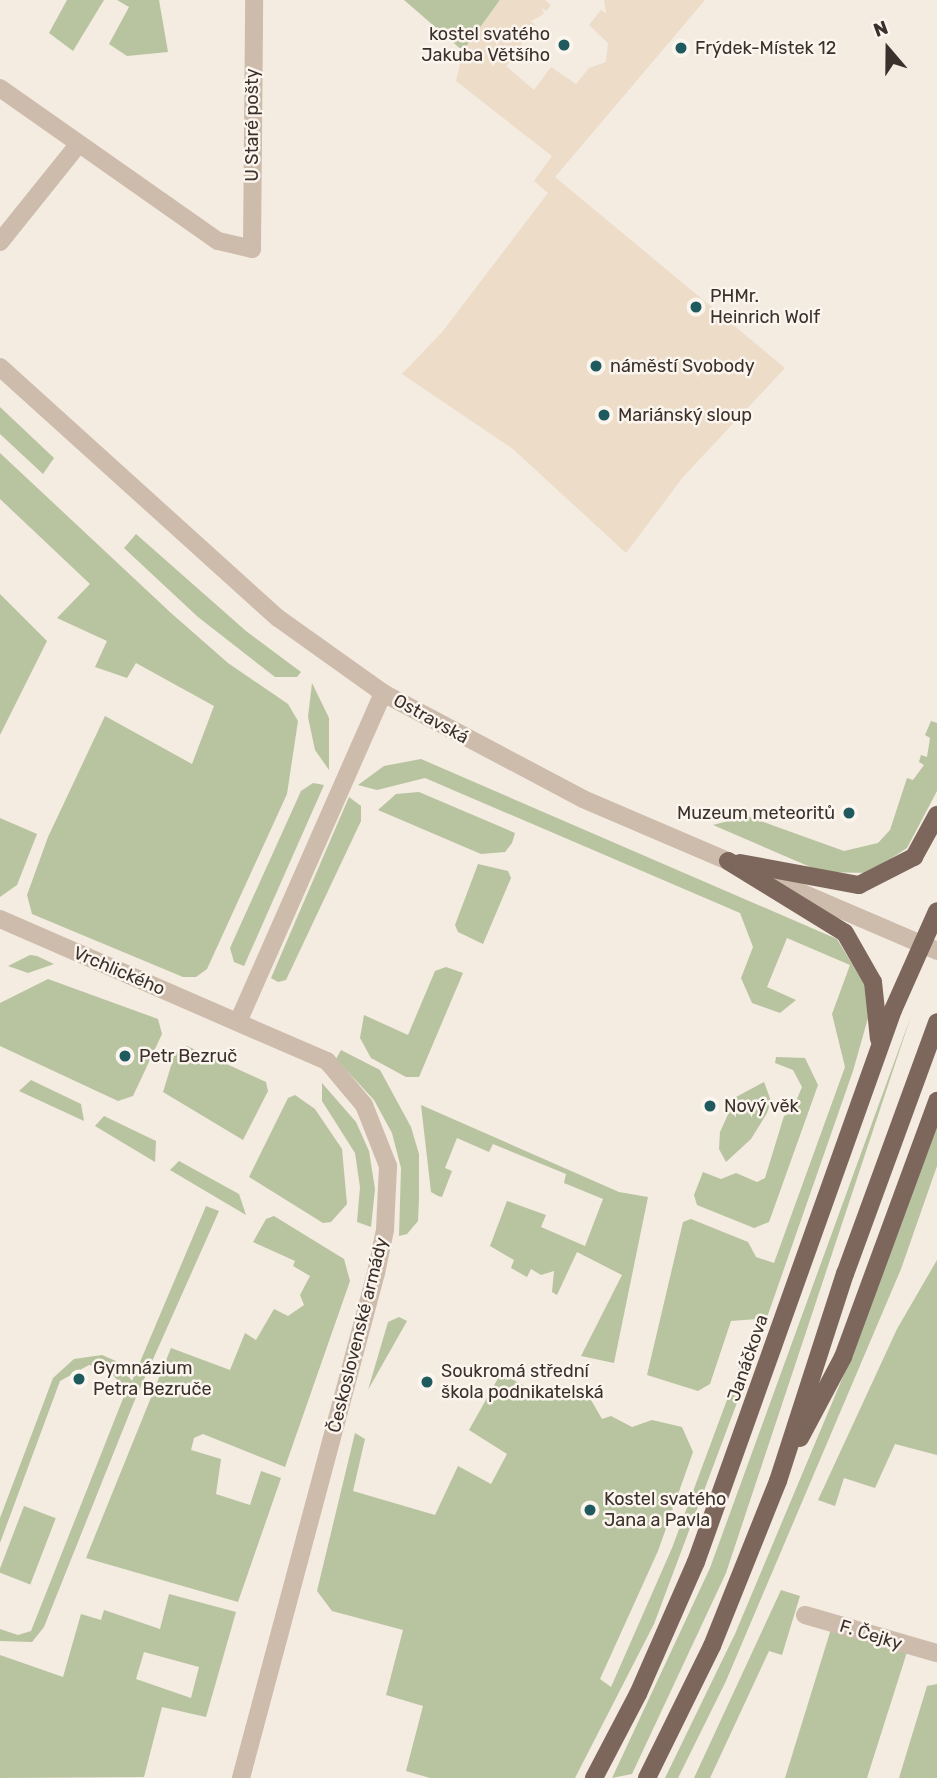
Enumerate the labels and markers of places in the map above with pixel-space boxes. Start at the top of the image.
place label: kostel svatého Jakuba Většího [421,24,550,66]
marker: kostel svatého Jakuba Většího [556,37,572,53]
place label: Frýdek-Místek 12 [695,37,837,59]
marker: Frýdek-Místek 12 [673,40,689,56]
place label: PHMr. Heinrich Wolf [710,286,820,328]
marker: PHMr. Heinrich Wolf [688,299,704,315]
place label: náměstí Svobody [610,355,755,377]
marker: náměstí Svobody [588,358,604,374]
place label: Mariánský sloup [618,404,753,426]
marker: Mariánský sloup [596,407,612,423]
place label: Muzeum meteoritů [677,802,835,824]
marker: Muzeum meteoritů [841,805,857,821]
place label: Petr Bezruč [139,1045,238,1067]
marker: Petr Bezruč [117,1048,133,1064]
place label: Nový věk [724,1095,800,1117]
marker: Nový věk [702,1098,718,1114]
place label: Gymnázium Petra Bezruče [93,1358,211,1400]
place label: Soukromá střední škola podnikatelská [441,1361,604,1404]
marker: Gymnázium Petra Bezruče [71,1371,87,1387]
marker: Soukromá střední škola podnikatelská [419,1374,435,1390]
place label: Kostel svatého Jana a Pavla [604,1489,726,1532]
marker: Kostel svatého Jana a Pavla [582,1502,598,1518]

